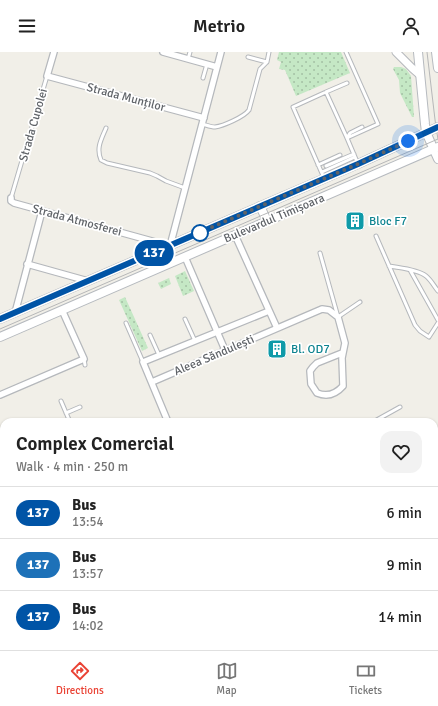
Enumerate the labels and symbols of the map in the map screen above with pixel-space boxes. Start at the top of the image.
street label: Strada Munților [85,80,167,115]
street label: Strada Cupolei [16,87,51,163]
your location [398,131,418,151]
street label: Bulevardul Timișoara [222,190,327,246]
street label: Strada Atmosferei [30,201,123,240]
building icon: Bloc F7 [344,210,366,232]
place label: Bloc F7 [369,214,407,229]
unlabelled marker [191,224,209,242]
line badge: 137 [131,240,177,266]
street label: Aleea Săndulești [172,332,257,379]
building icon: Bl. OD7 [266,338,288,360]
place label: Bl. OD7 [291,342,330,357]

